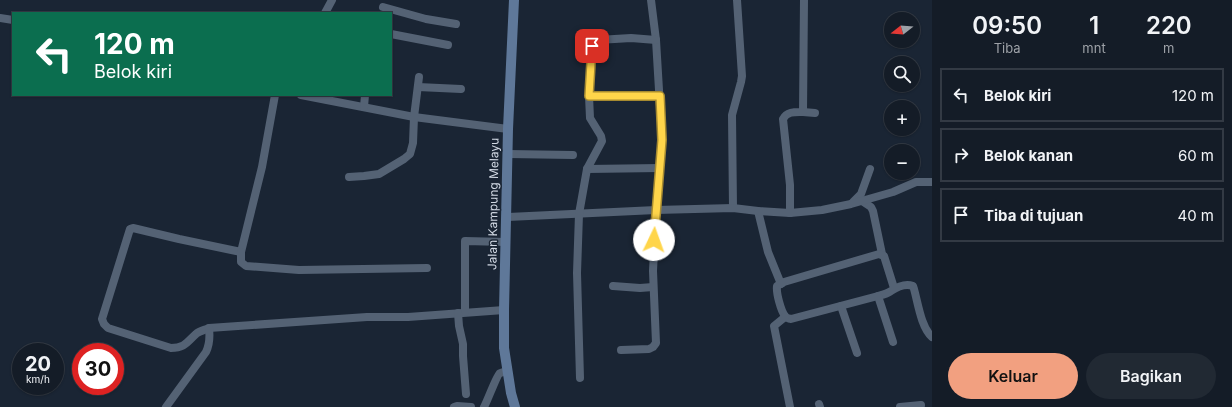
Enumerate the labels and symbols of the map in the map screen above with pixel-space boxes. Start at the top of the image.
north arrow [884,12,920,48]
pin [575,29,609,63]
street label: Jalan Kampung Melayu [484,138,502,270]
position arrow [633,219,675,261]
speed limit sign: 30 [72,343,124,395]

